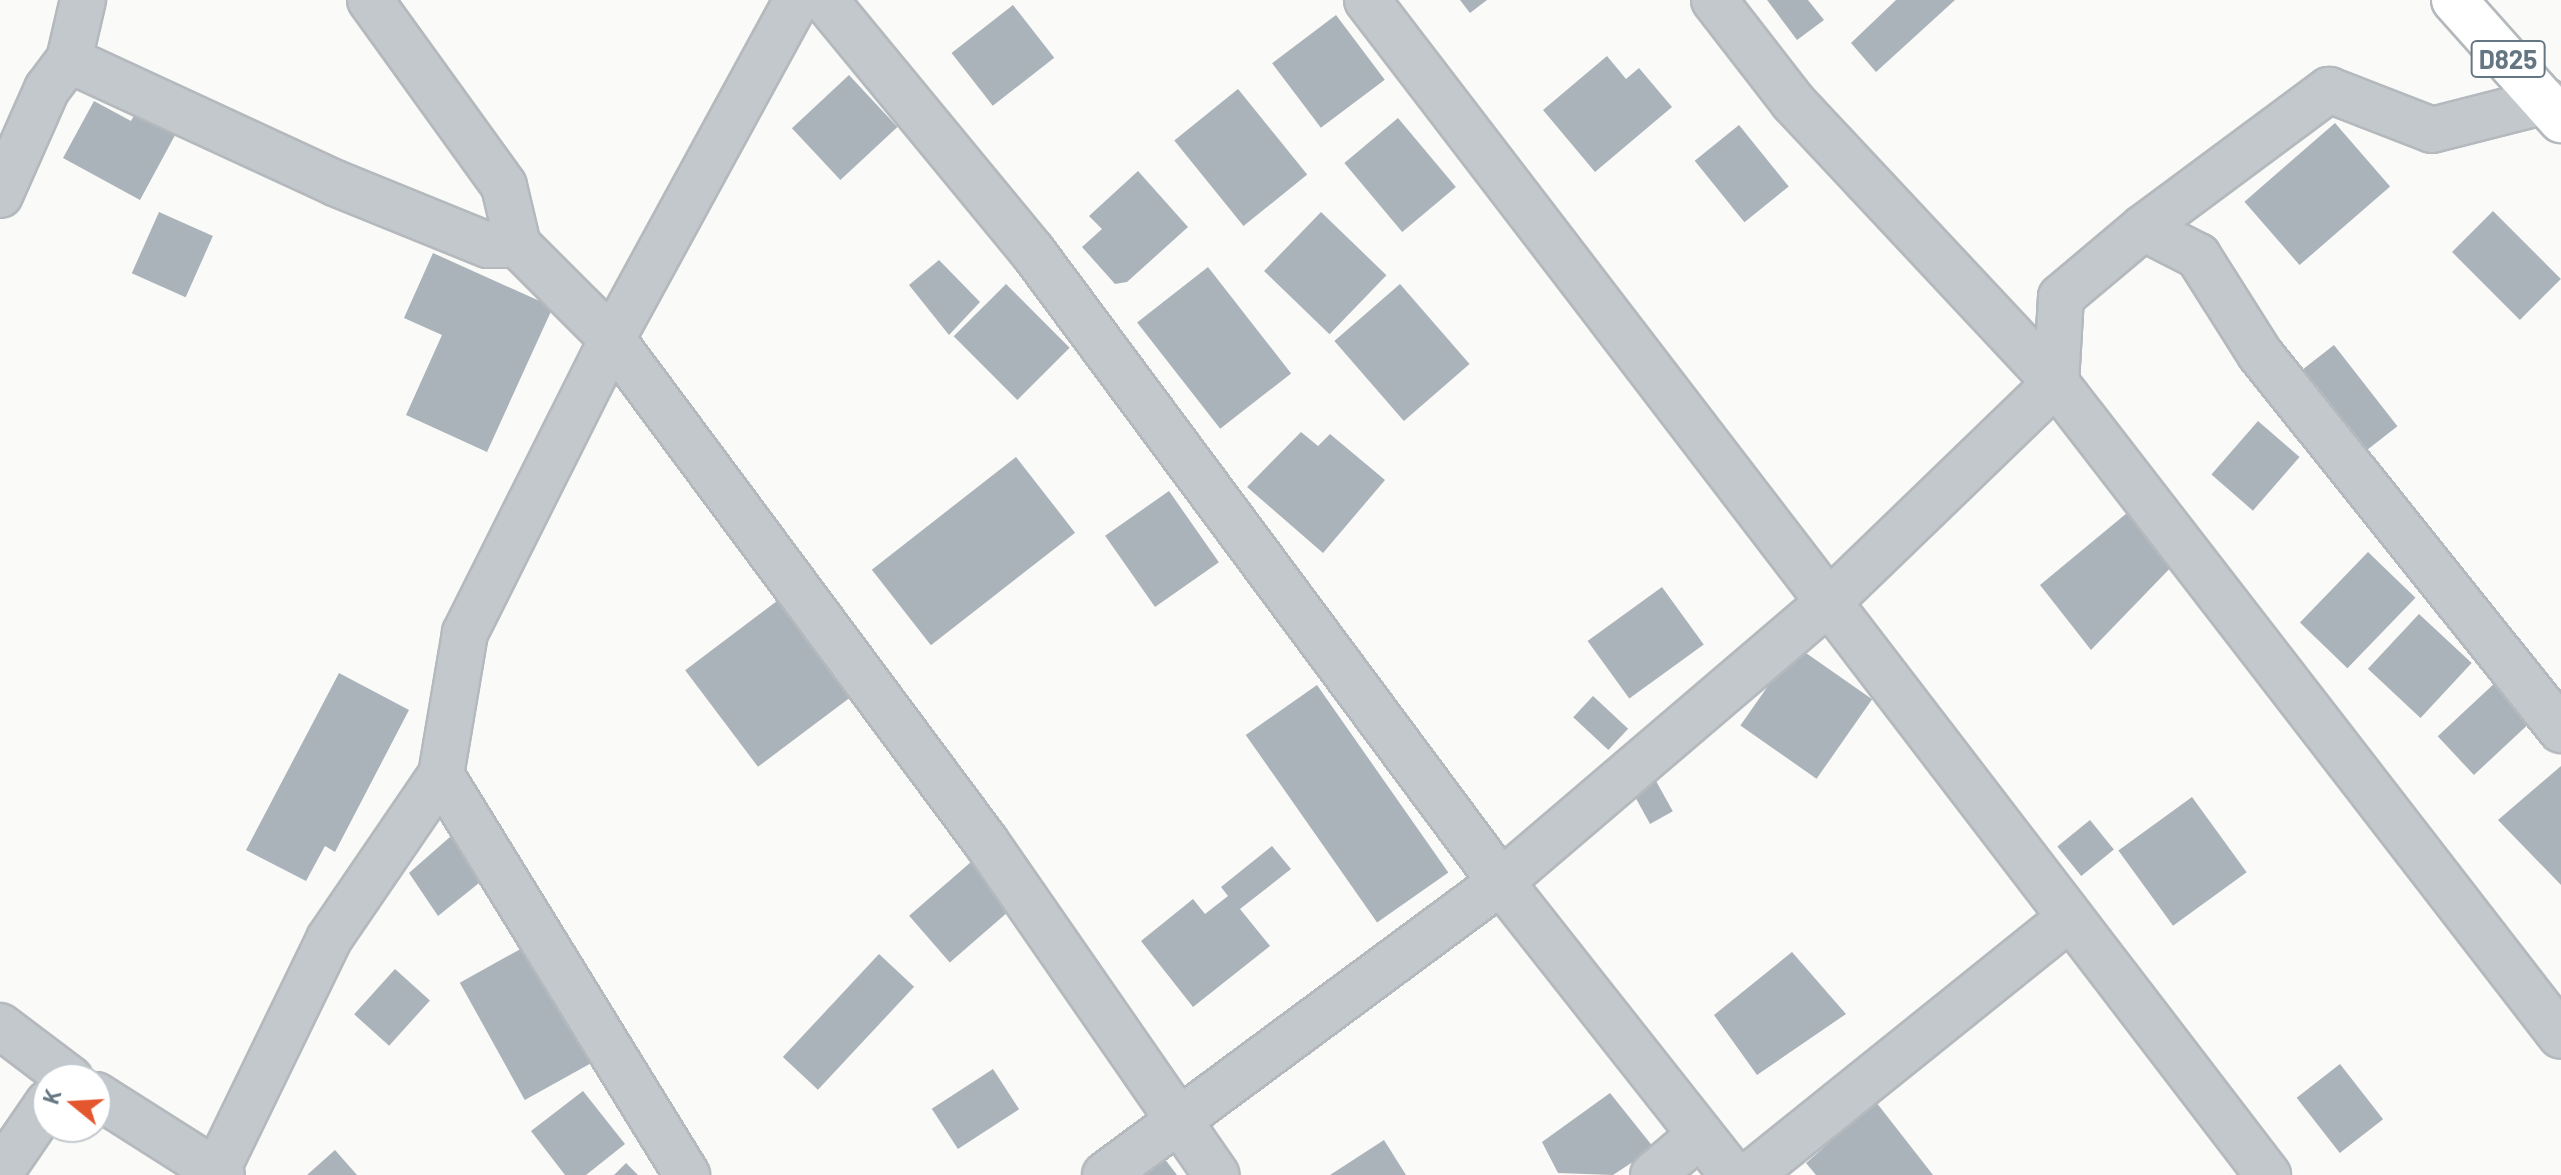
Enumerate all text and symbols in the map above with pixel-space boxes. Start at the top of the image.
road number: D825 [2470,37,2546,81]
north arrow [32,1063,112,1143]
text: K [37,1086,66,1107]

